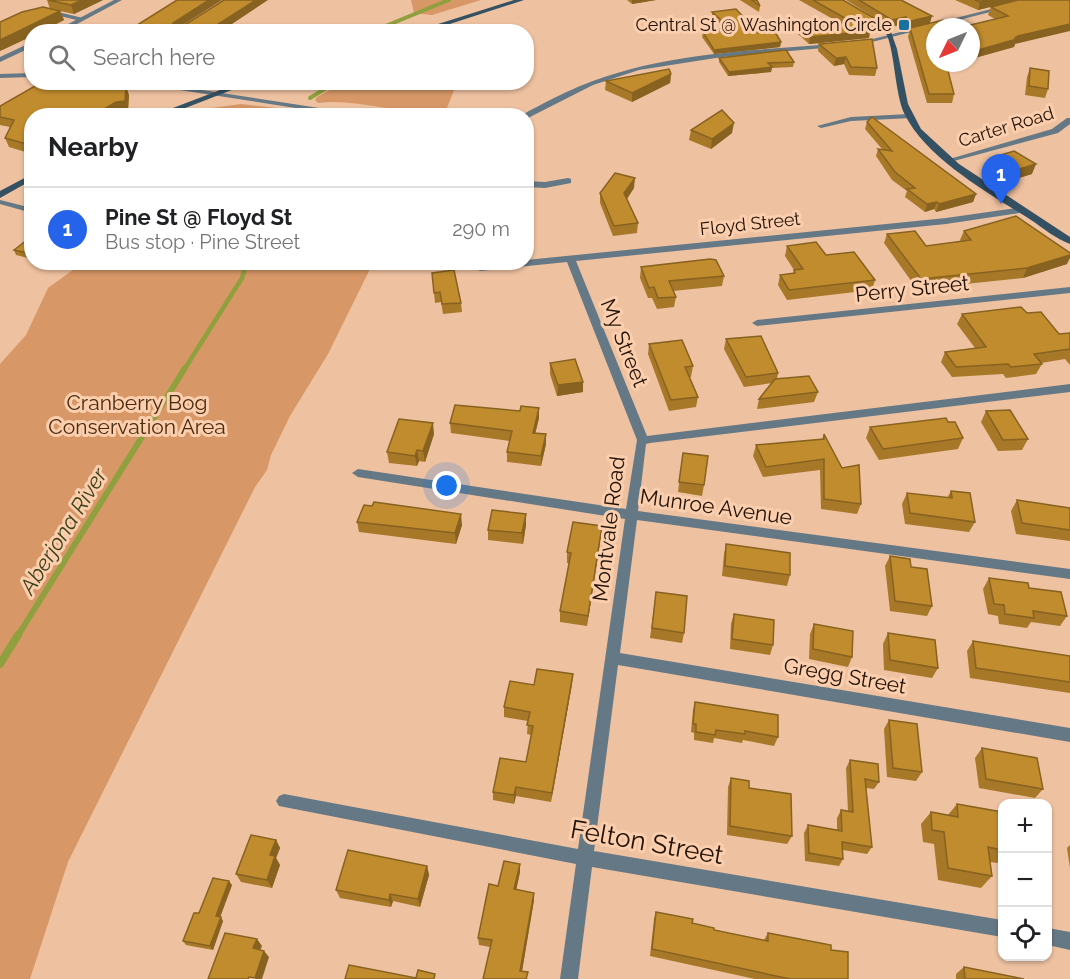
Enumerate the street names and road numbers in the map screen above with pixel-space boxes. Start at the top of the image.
street label: Carter Road [956,102,1056,151]
street label: Floyd Street [699,208,801,239]
street label: Perry Street [854,270,970,307]
street label: My Street [595,295,653,391]
street label: Montvale Road [587,455,630,603]
street label: Munroe Avenue [638,483,794,530]
street label: Gregg Street [782,652,908,699]
street label: Felton Street [568,814,726,870]

